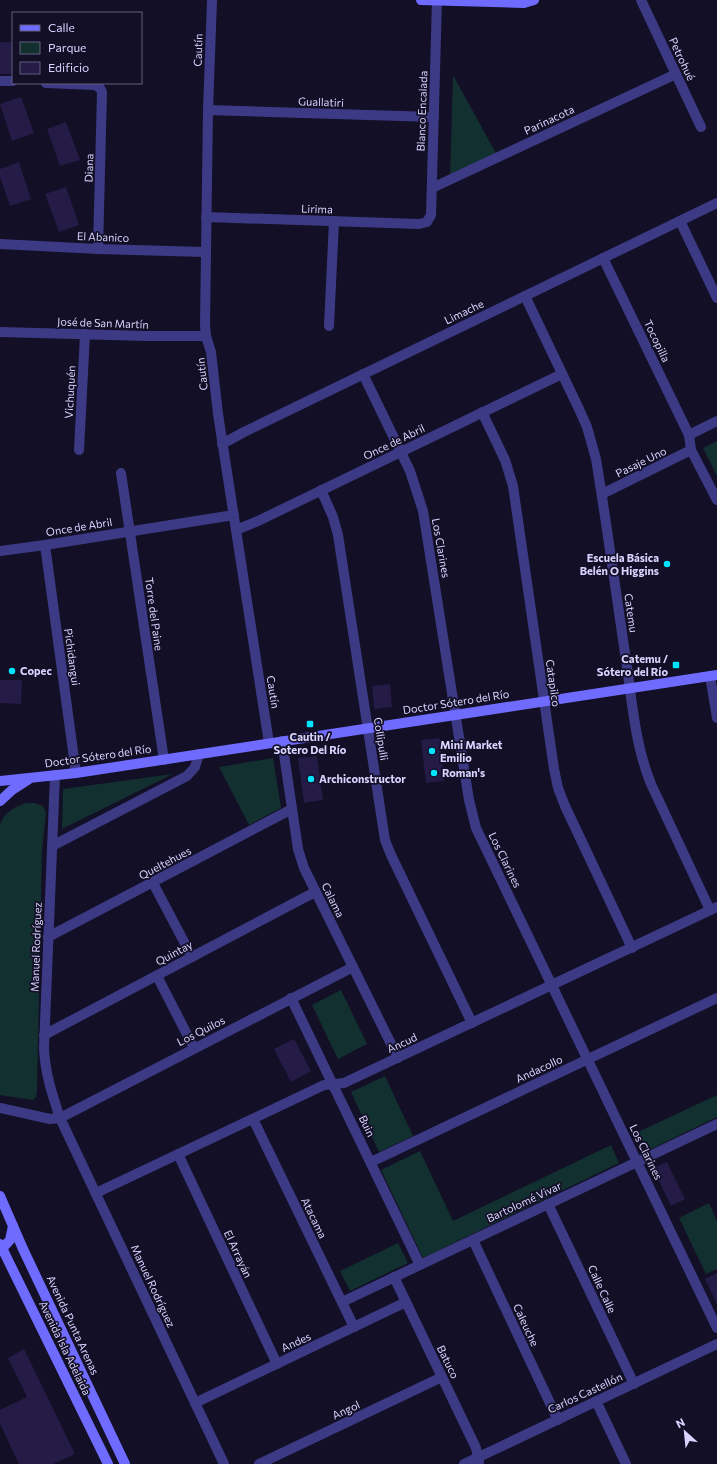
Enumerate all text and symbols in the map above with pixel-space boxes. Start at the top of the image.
legend [12,12,142,84]
text: Calle [48,20,75,34]
street label: Cautín [190,33,205,67]
street label: Petrohué [667,35,698,83]
text: Parque [48,40,86,54]
text: Edificio [48,60,89,74]
street label: Blanco Encalada [414,70,429,152]
street label: Guallatiri [298,94,344,109]
street label: Parinacota [522,102,576,137]
street label: Diana [82,153,95,183]
street label: Lirima [301,201,333,216]
street label: El Abanico [77,229,130,244]
street label: Limache [442,296,486,327]
street label: José de San Martín [57,314,149,332]
street label: Tocopilla [642,317,673,364]
street label: Cautín [193,357,210,391]
street label: Vichuquén [62,365,77,419]
street label: Once de Abril [361,421,427,462]
street label: Pasaje Uno [613,443,669,479]
street label: Once de Abril [45,515,113,538]
street label: Los Clarines [430,517,453,579]
place label: Escuela Básica Belén O Higgins [580,551,659,577]
marker: Escuela Básica Belén O Higgins [662,559,672,569]
street label: Torre del Paine [143,576,166,652]
street label: Catemu [622,593,641,633]
street label: Pichidangui [62,627,83,687]
place label: Catemu / Sótero del Río [597,652,668,678]
street label: Catapilco [544,658,563,708]
marker: Catemu / Sótero del Río [671,660,681,670]
place label: Copec [20,664,52,677]
marker: Copec [7,666,17,676]
street label: Cautín [264,675,283,709]
street label: Doctor Sótero del Río [402,687,510,716]
street label: Collipulli [372,716,391,762]
marker: Cautin / Sotero Del Río [305,719,315,729]
place label: Cautin / Sotero Del Río [274,730,347,756]
place label: Mini Market Emilio [440,738,503,764]
street label: Doctor Sótero del Río [44,742,152,769]
marker: Mini Market Emilio [427,746,437,756]
place label: Roman's [442,766,485,779]
marker: Roman's [429,768,439,778]
place label: Archiconstructor [319,772,406,785]
marker: Archiconstructor [306,774,316,784]
street label: Los Clarines [486,830,525,890]
street label: Queltehues [136,843,193,882]
street label: Calama [319,880,347,919]
street label: Manuel Rodríguez [27,901,44,992]
street label: Quintay [153,937,195,968]
street label: Los Quilos [175,1013,227,1048]
street label: Ancud [385,1030,419,1055]
street label: Andacollo [513,1052,565,1085]
street label: Buin [357,1113,378,1139]
street label: Los Clarines [627,1122,666,1182]
street label: Bartolomé Vivar [484,1178,564,1225]
street label: Atacama [299,1195,330,1240]
street label: El Arrayán [222,1228,255,1280]
street label: Manuel Rodríguez [129,1242,179,1330]
street label: Calle Calle [586,1263,619,1315]
street label: Avenida Punta Arenas [45,1273,102,1377]
street label: Avenida Isla Adelaida [37,1298,94,1397]
street label: Caleuche [511,1301,542,1348]
street label: Andes [279,1329,313,1354]
street label: Batuco [435,1343,462,1381]
street label: Carlos Castellón [545,1370,624,1416]
street label: Angol [330,1398,362,1422]
north arrow [665,1412,705,1452]
text: N [674,1415,687,1430]

